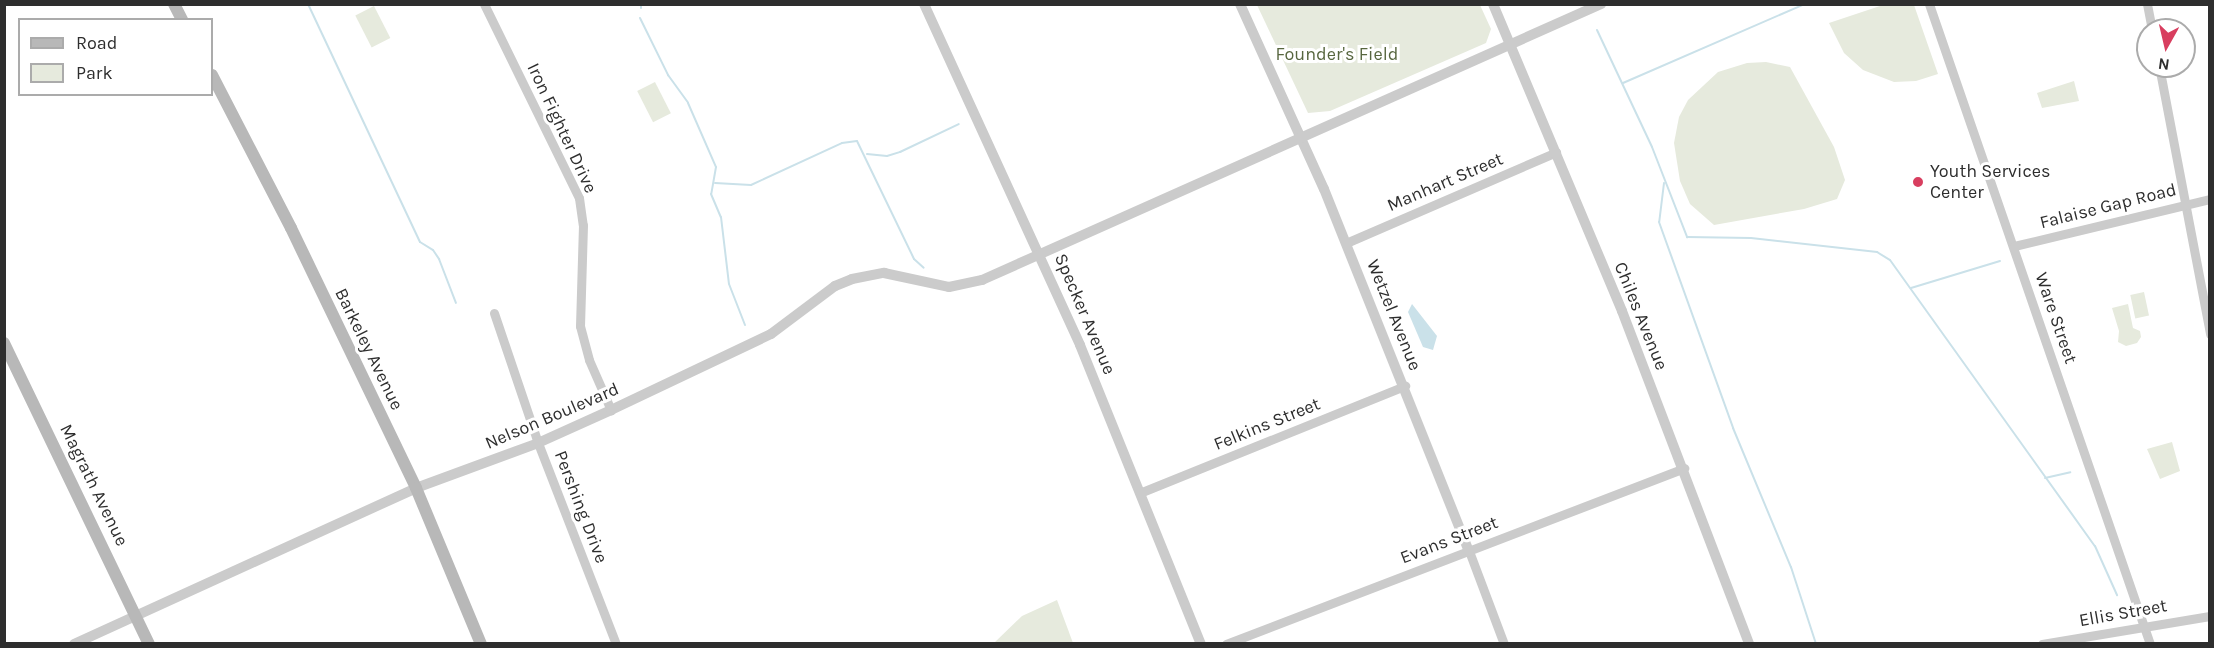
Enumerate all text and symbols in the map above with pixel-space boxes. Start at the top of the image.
legend [18,18,213,96]
north arrow [2136,18,2196,78]
text: Road [76,32,117,54]
park label: Founder's Field [1276,43,1398,65]
text: N [2157,54,2171,75]
street label: Iron Fighter Drive [522,59,602,197]
text: Park [76,62,113,84]
street label: Manhart Street [1384,148,1506,216]
place label: Youth Services Center [1930,161,2050,204]
marker: Youth Services Center [1911,175,1925,189]
street label: Falaise Gap Road [2037,179,2179,233]
street label: Specker Avenue [1050,250,1120,378]
street label: Wetzel Avenue [1362,256,1426,374]
street label: Chiles Avenue [1610,259,1672,373]
street label: Ware Street [2030,270,2082,366]
street label: Barkeley Avenue [330,284,408,414]
street label: Nelson Boulevard [482,378,622,454]
street label: Felkins Street [1211,393,1323,455]
street label: Magrath Avenue [55,421,133,549]
street label: Pershing Drive [550,448,612,566]
street label: Evans Street [1397,511,1501,569]
street label: Ellis Street [2077,595,2169,631]

